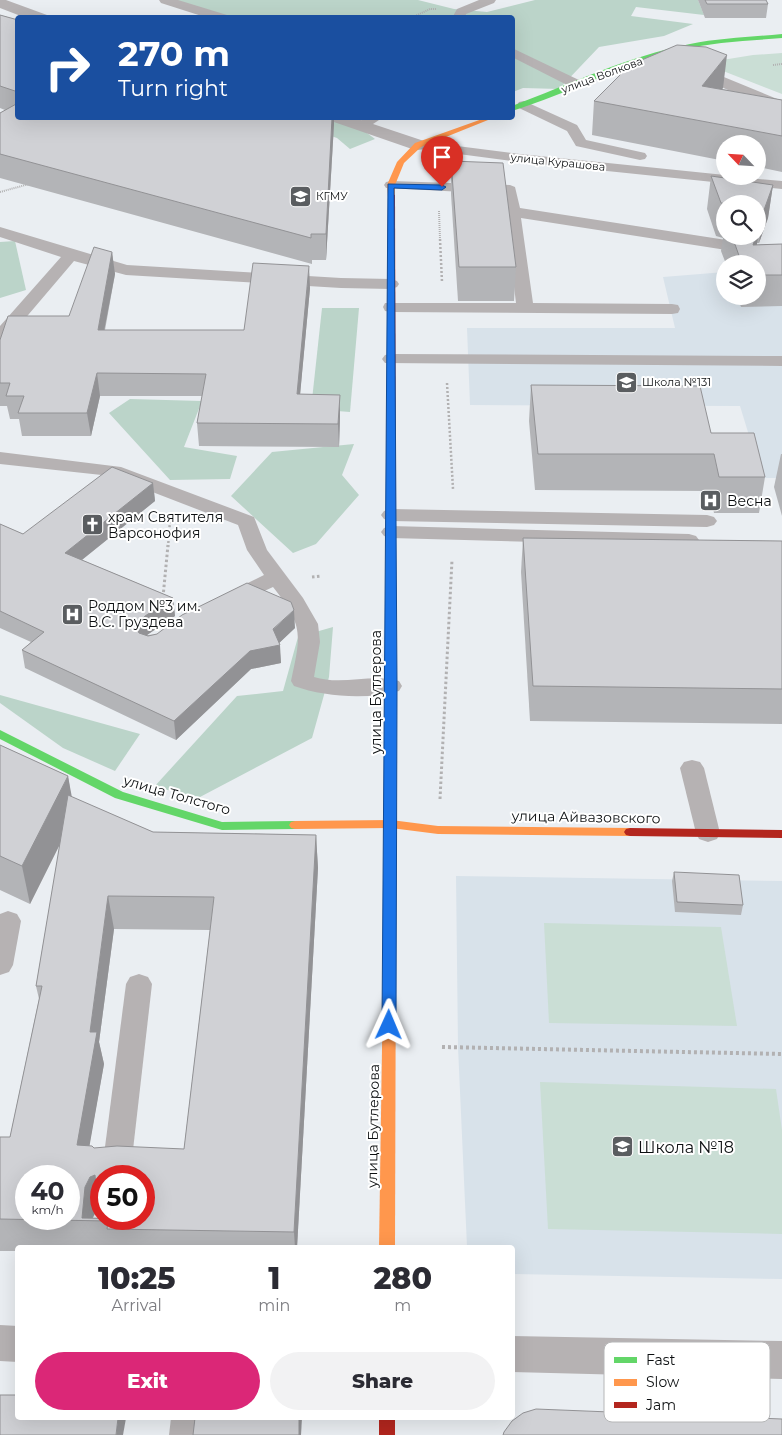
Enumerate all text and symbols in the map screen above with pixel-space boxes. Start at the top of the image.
text: 270 m [118,32,230,75]
icon: right [35,35,100,100]
street label: улица Волкова [558,54,645,97]
text: Turn right [118,75,228,102]
north arrow [716,135,766,185]
map controls [716,135,766,305]
pin [421,136,463,187]
icon: arrive [428,143,456,171]
street label: улица Курашова [509,150,606,174]
school or university icon: КГМУ [288,184,312,208]
place label: КГМУ [316,189,348,203]
button: search [716,195,766,245]
button: layers [716,255,766,305]
school or university icon: Школа №131 [614,370,638,394]
place label: Школа №131 [642,375,711,389]
hospital icon: Весна [699,489,723,513]
place label: Весна [727,492,772,510]
place label: храм Святителя Варсонофия [108,508,223,542]
church icon: храм Святителя Варсонофия [80,513,104,537]
place label: Роддом №3 им. В.С. Груздева [88,597,201,631]
hospital icon: Роддом №3 им. В.С. Груздева [60,602,84,626]
street label: улица Бутлерова [367,630,385,755]
street label: улица Толстого [120,771,233,819]
street label: улица Айвазовского [510,807,661,827]
position arrow [362,998,414,1050]
street label: улица Бутлерова [363,1064,383,1189]
school or university icon: Школа №18 [610,1135,634,1159]
place label: Школа №18 [638,1138,734,1157]
speed limit sign: 50 [90,1165,155,1230]
text: 40 [30,1176,65,1206]
text: km/h [31,1202,64,1217]
text: 10:25 [98,1260,175,1297]
text: 1 [268,1260,280,1297]
text: 280 [373,1260,432,1297]
text: Arrival [111,1296,162,1315]
text: min [258,1296,290,1315]
text: m [394,1296,411,1315]
legend [604,1342,770,1422]
text: Fast [646,1351,676,1369]
button: Exit [35,1352,260,1410]
button: Share [270,1352,495,1410]
text: Slow [646,1373,680,1391]
text: Jam [645,1396,676,1414]

